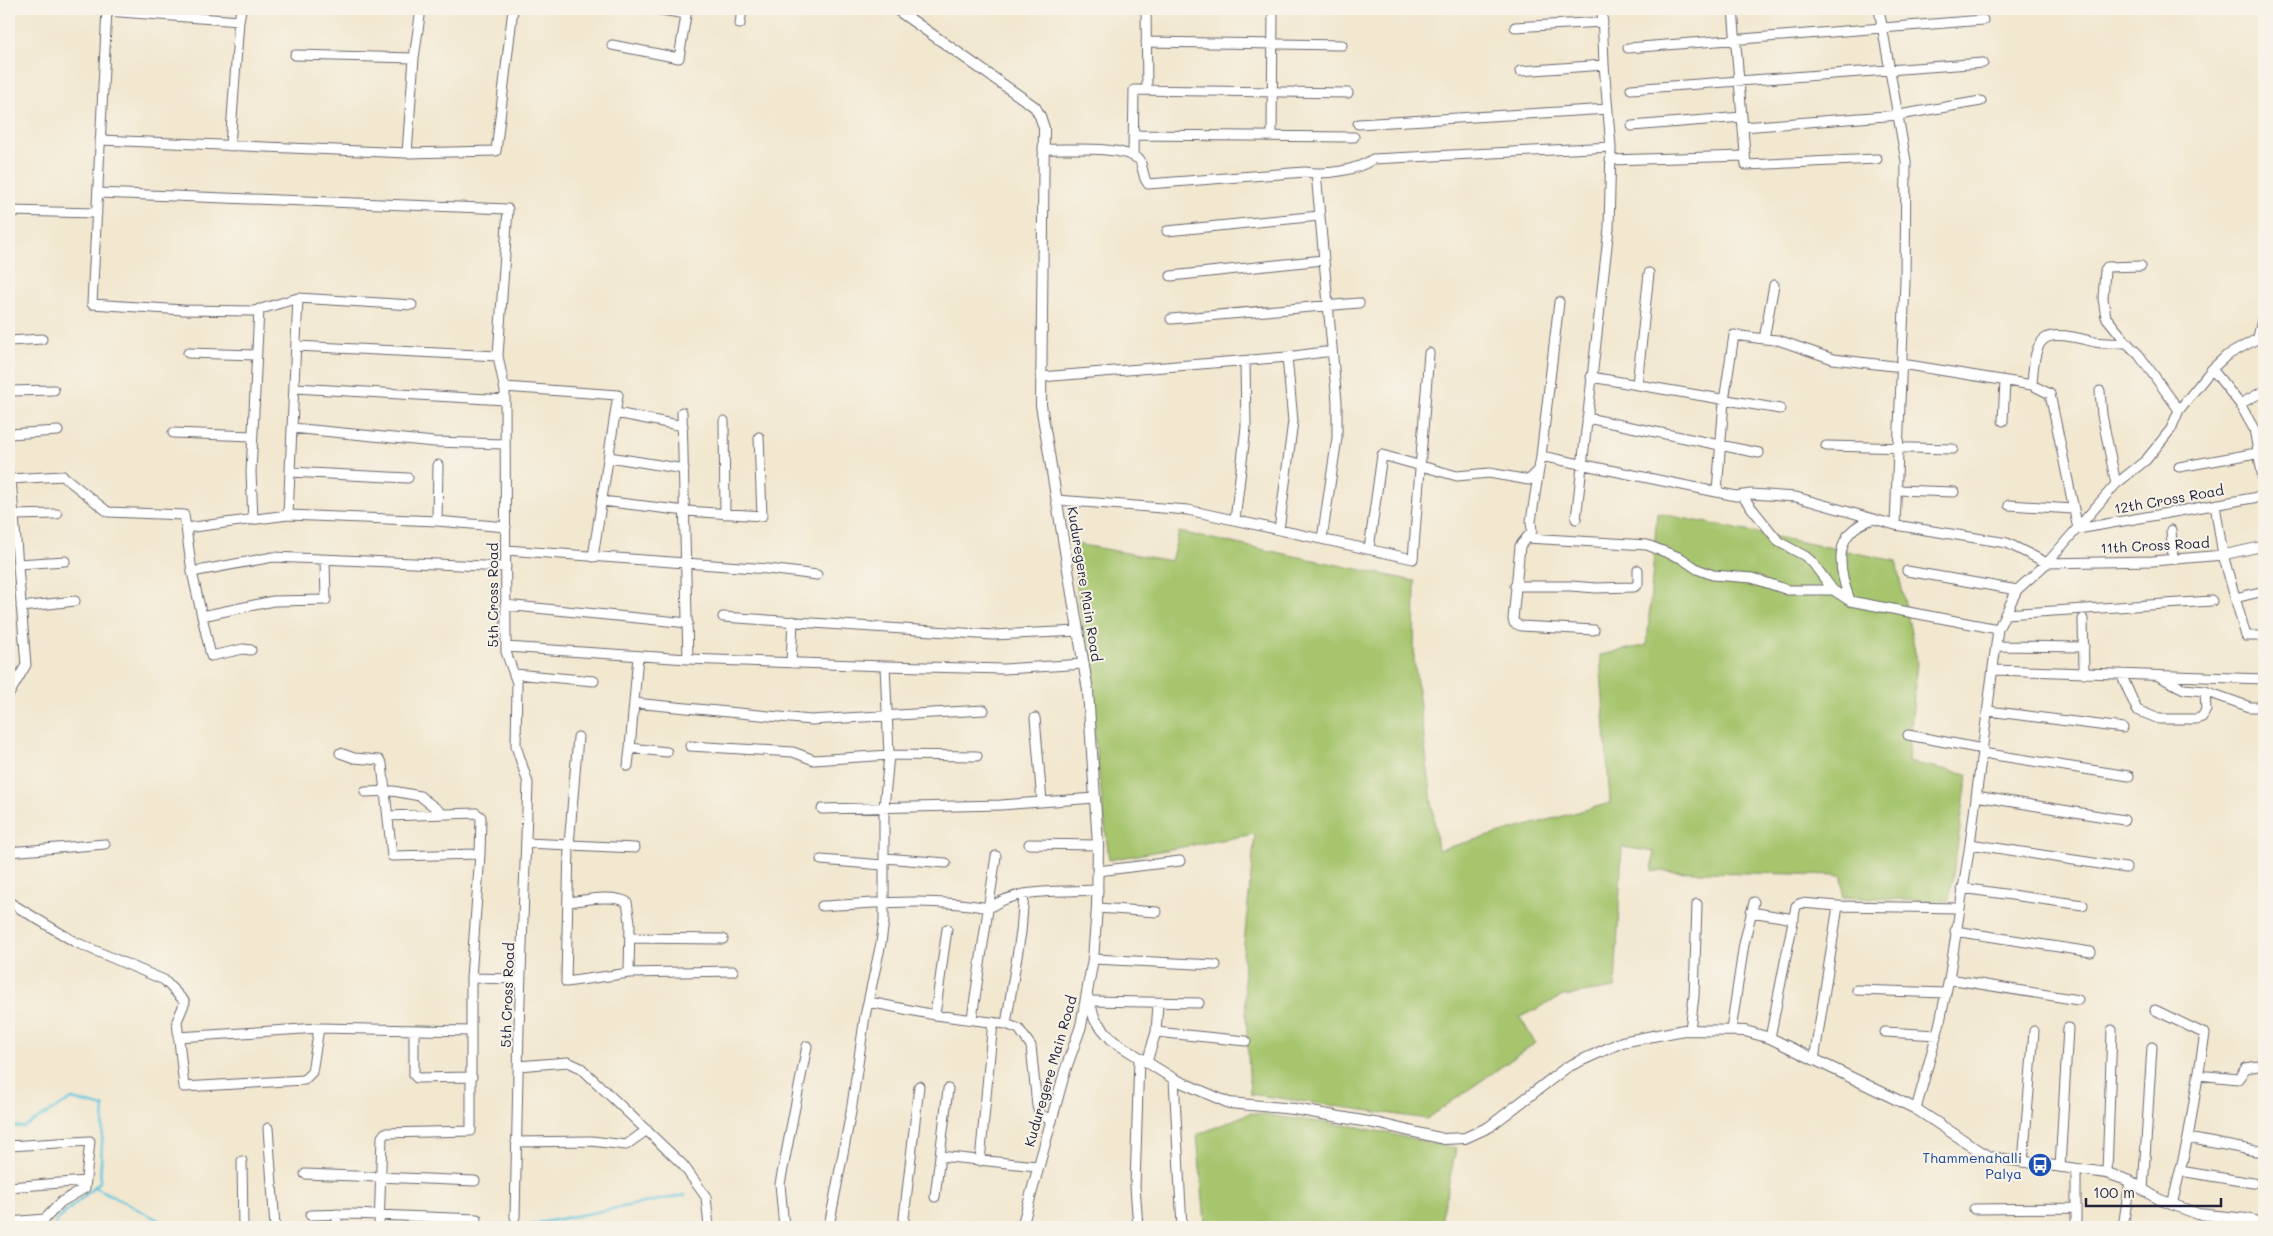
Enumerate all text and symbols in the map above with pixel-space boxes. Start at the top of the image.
street label: 12th Cross Road [2113,480,2225,518]
street label: Kuduregere Main Road [1063,505,1107,663]
street label: 11th Cross Road [2100,533,2210,557]
street label: 5th Cross Road [483,542,502,648]
street label: 5th Cross Road [496,942,518,1048]
street label: Kuduregere Main Road [1019,993,1081,1149]
place label: Thammenahalli Palya [1922,1148,2022,1183]
bus stop icon: Thammenahalli Palya [2027,1152,2053,1178]
scale bar [2086,1176,2220,1208]
text: 100 m [2093,1182,2135,1202]

